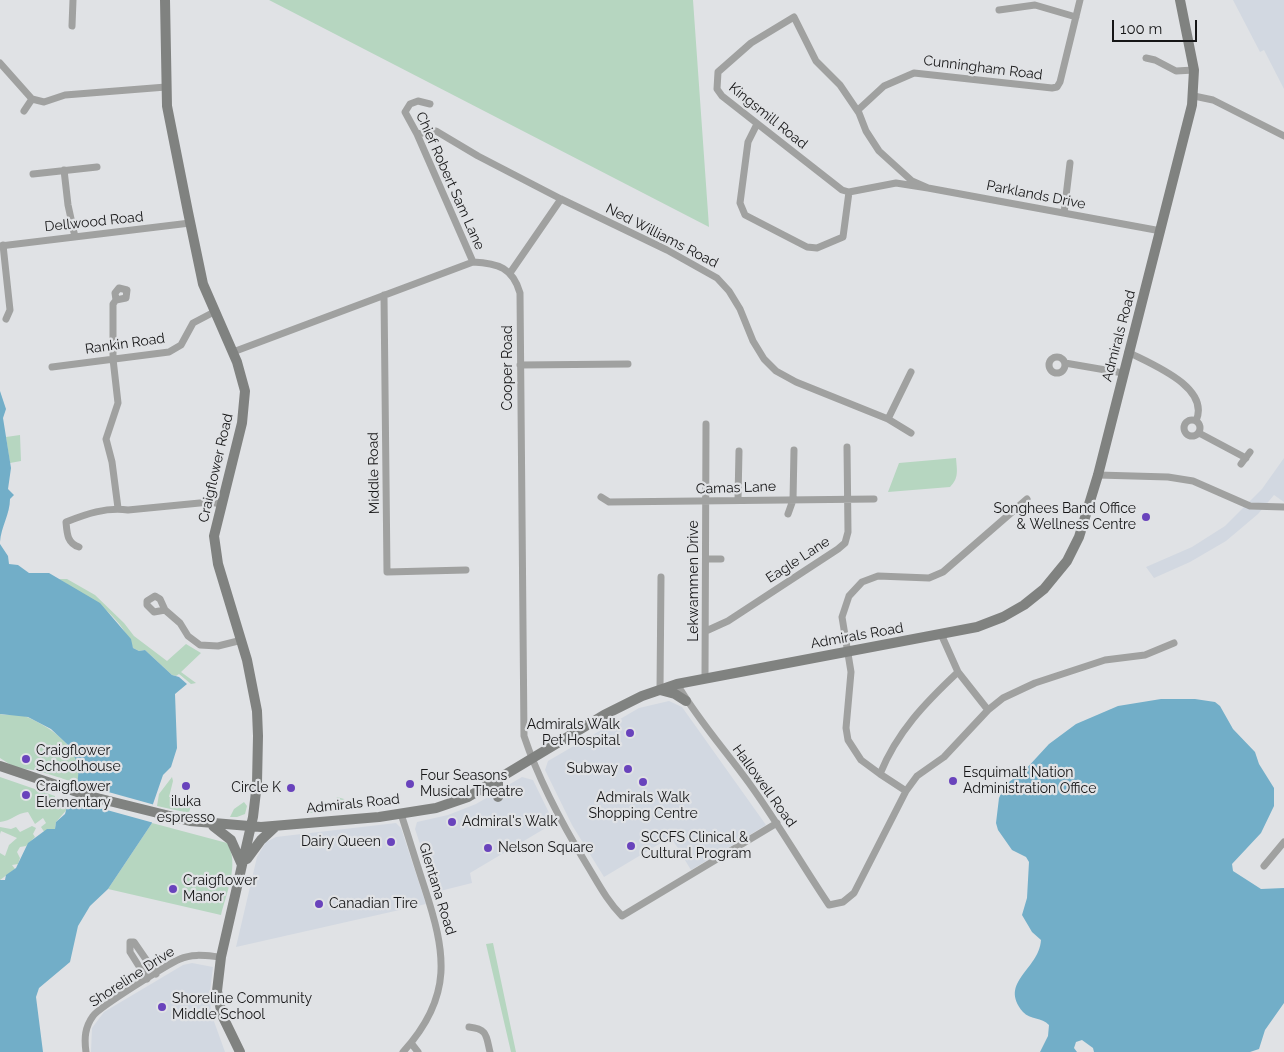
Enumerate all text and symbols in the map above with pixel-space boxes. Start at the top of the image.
scale bar [1114,10,1199,42]
text: 100 m [1120,20,1162,38]
street label: Cunningham Road [922,52,1044,84]
street label: Kingsmill Road [725,79,811,153]
street label: Chief Robert Sam Lane [412,109,488,253]
street label: Parklands Drive [985,177,1087,213]
street label: Ned Williams Road [603,200,721,272]
street label: Dellwood Road [44,208,144,236]
street label: Admirals Road [1099,288,1139,384]
street label: Cooper Road [500,325,516,411]
street label: Rankin Road [84,330,166,358]
street label: Craigflower Road [195,412,237,524]
street label: Middle Road [365,432,383,514]
street label: Camas Lane [696,478,776,498]
place label: Songhees Band Office & Wellness Centre [993,501,1136,534]
marker: Songhees Band Office & Wellness Centre [1140,511,1152,523]
street label: Lekwammen Drive [686,520,702,642]
street label: Eagle Lane [763,533,833,587]
street label: Admirals Road [809,620,905,652]
place label: Admirals Walk Pet Hospital [527,717,620,750]
marker: Admirals Walk Pet Hospital [624,727,636,739]
street label: Hallowell Road [728,742,800,830]
place label: Craigflower Schoolhouse [36,743,121,776]
marker: Craigflower Schoolhouse [20,753,32,765]
place label: Subway [567,761,618,777]
marker: Subway [622,763,634,775]
place label: Esquimalt Nation Administration Office [963,765,1096,798]
place label: Four Seasons Musical Theatre [420,768,523,800]
marker: Esquimalt Nation Administration Office [947,775,959,787]
marker: Admirals Walk Shopping Centre [637,776,649,788]
marker: Four Seasons Musical Theatre [404,778,416,790]
place label: Craigflower Elementary [36,779,111,812]
marker: iluka espresso [180,780,192,792]
place label: Circle K [231,780,281,796]
marker: Circle K [285,782,297,794]
marker: Craigflower Elementary [20,789,32,801]
place label: Admirals Walk Shopping Centre [588,790,698,822]
street label: Admirals Road [305,791,401,817]
place label: iluka espresso [157,794,215,826]
place label: Admiral's Walk [462,814,558,830]
marker: Admiral's Walk [446,816,458,828]
place label: SCCFS Clinical & Cultural Program [641,830,751,862]
place label: Dairy Queen [301,834,381,850]
marker: Dairy Queen [385,836,397,848]
place label: Nelson Square [498,840,594,856]
marker: SCCFS Clinical & Cultural Program [625,840,637,852]
street label: Glentana Road [415,841,459,937]
marker: Nelson Square [482,842,494,854]
place label: Craigflower Manor [183,873,257,906]
marker: Craigflower Manor [167,883,179,895]
place label: Canadian Tire [329,896,418,912]
marker: Canadian Tire [313,898,325,910]
street label: Shoreline Drive [86,943,178,1011]
place label: Shoreline Community Middle School [172,991,312,1024]
marker: Shoreline Community Middle School [156,1001,168,1013]

